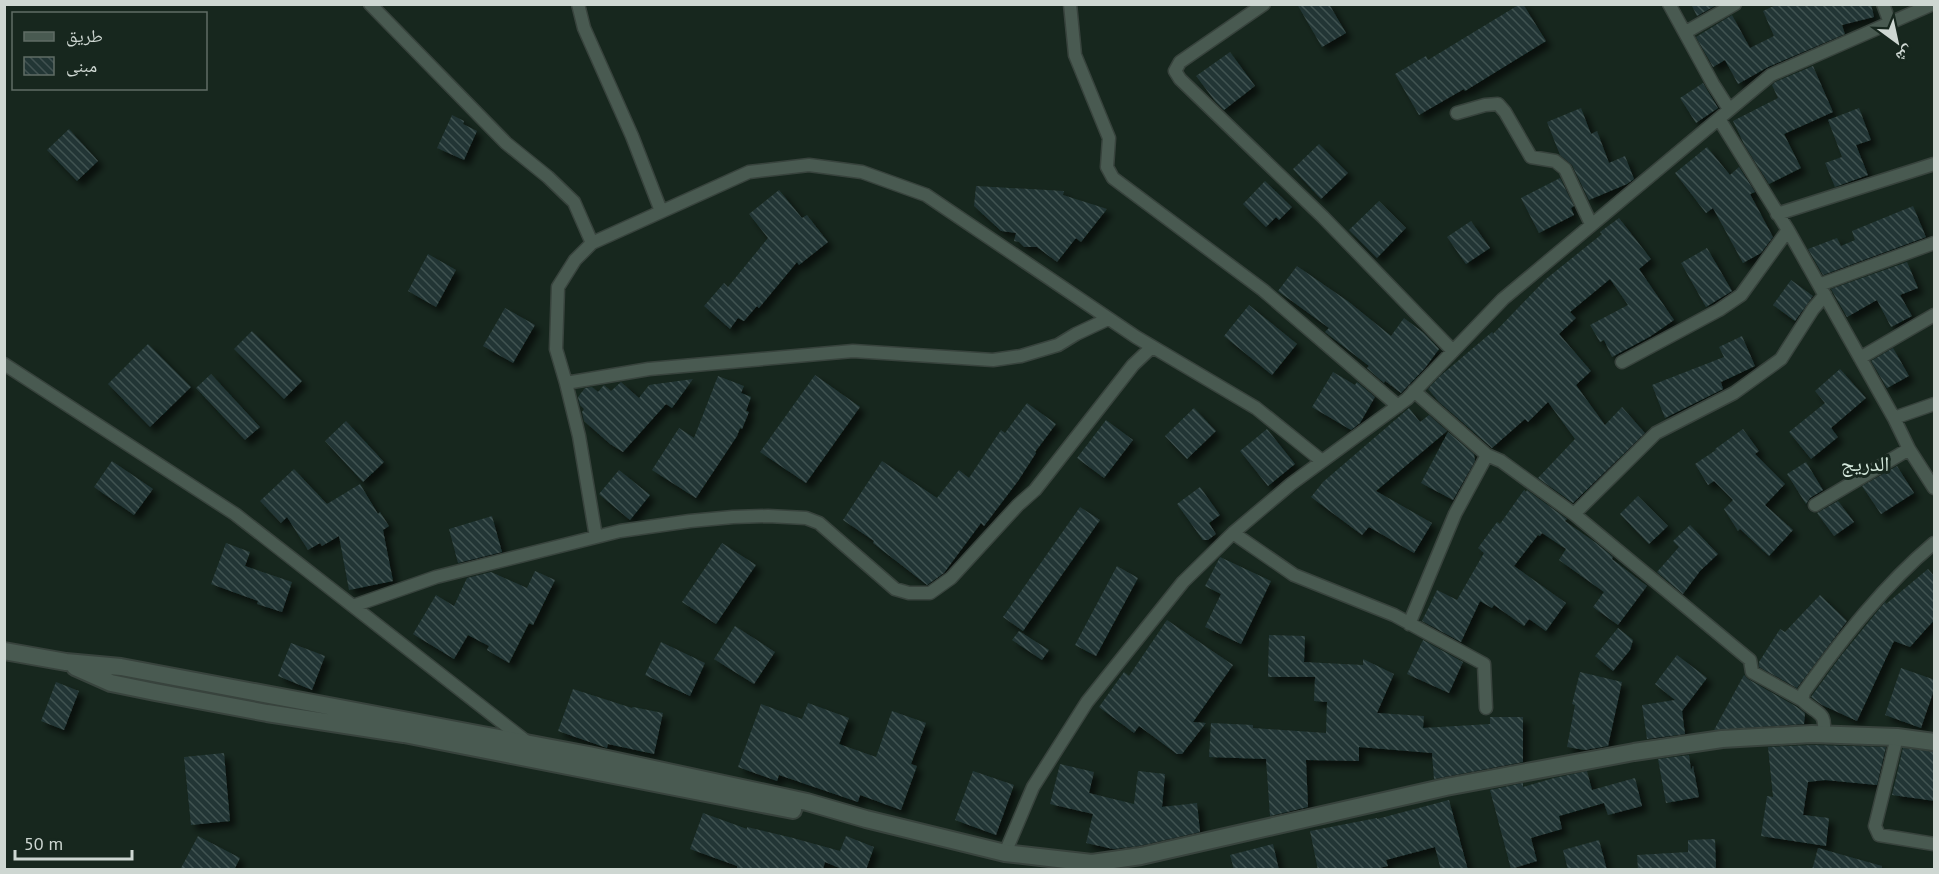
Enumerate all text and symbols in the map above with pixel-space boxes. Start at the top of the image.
legend [12,12,207,90]
north arrow [1867,12,1927,72]
text: طريق [66,24,103,47]
text: ش [1893,42,1918,68]
text: مبنى [66,54,97,77]
district label: الدريج [1841,450,1889,477]
scale bar [15,823,132,861]
text: 50 m [24,832,63,855]

